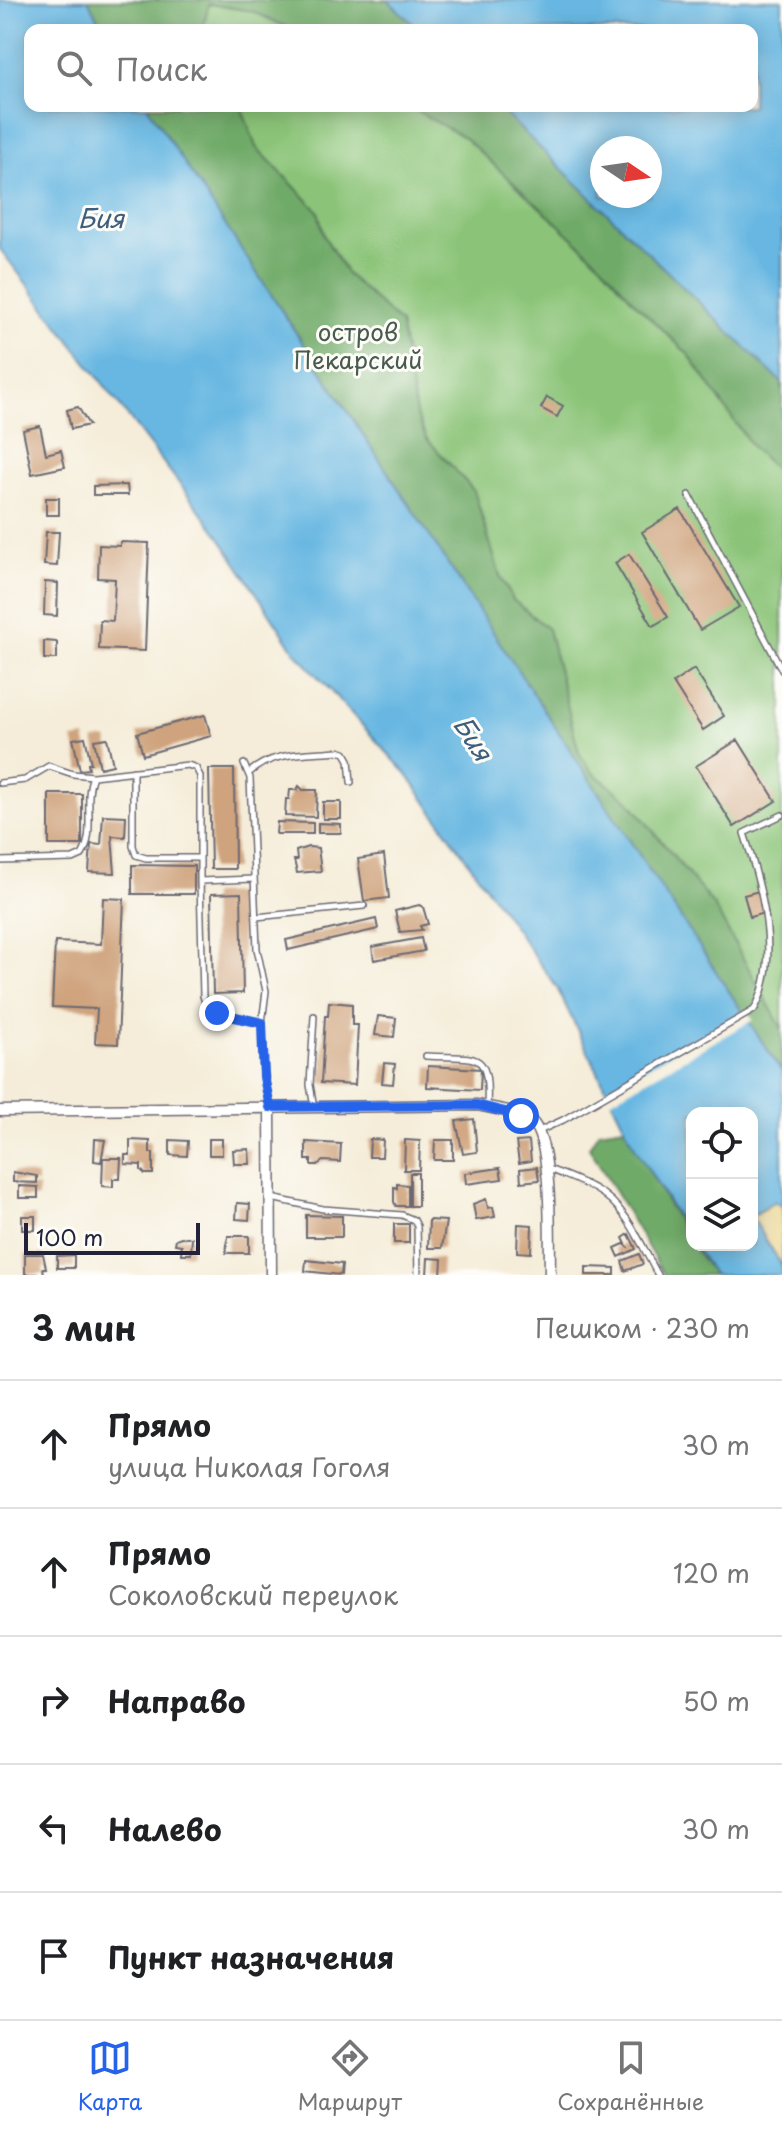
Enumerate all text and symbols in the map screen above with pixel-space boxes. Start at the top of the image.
search box [24,24,758,112]
icon: search [52,46,96,90]
text: Поиск [116,46,207,91]
north arrow [590,136,662,208]
water label: Бия [78,198,125,237]
park label: остров Пекарский [293,313,423,377]
water label: Бия [445,708,504,769]
route end [199,995,235,1031]
route start [503,1098,539,1134]
map controls [686,1107,758,1251]
button: locate [686,1107,758,1179]
button: layers [686,1179,758,1251]
scale bar [24,1219,200,1255]
text: 100 m [36,1220,103,1253]
text: 3 мин [32,1301,136,1353]
text: Пешком · 230 m [535,1308,750,1347]
text: Прямо [108,1402,211,1447]
icon: ahead [32,1422,76,1466]
text: 30 m [682,1425,750,1464]
text: улица Николая Гоголя [108,1447,391,1486]
text: Прямо [108,1530,211,1575]
icon: ahead [32,1550,76,1594]
text: 120 m [673,1553,750,1592]
text: Соколовский переулок [108,1575,398,1614]
icon: right [32,1678,76,1722]
text: Направо [108,1678,246,1723]
text: 50 m [683,1681,750,1720]
icon: left [32,1806,76,1850]
text: Налево [108,1806,222,1851]
text: 30 m [682,1809,750,1848]
icon: arrive [32,1934,76,1978]
text: Пункт назначения [108,1934,394,1979]
tab: Карта [78,2036,142,2117]
tab: Маршрут [298,2036,402,2117]
tab: Сохранённые [557,2036,704,2117]

